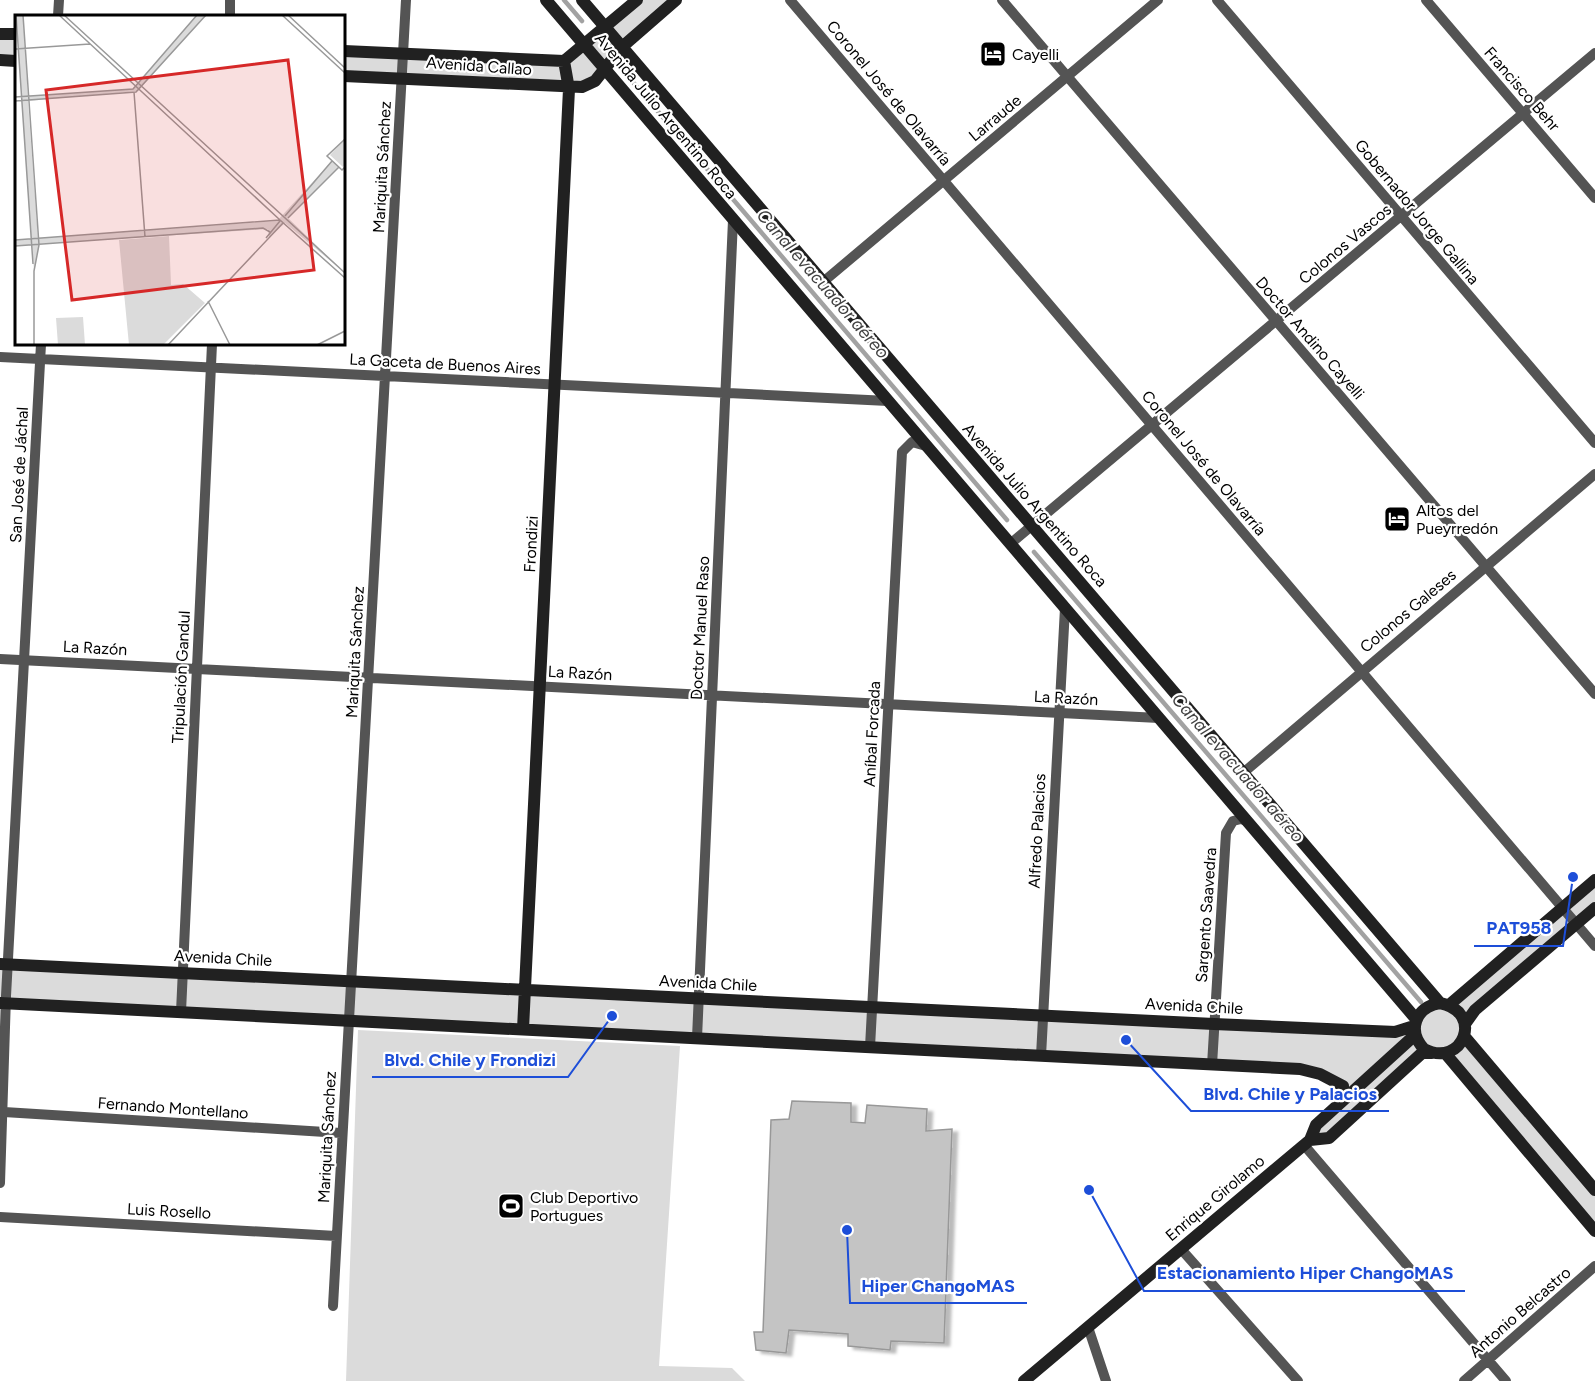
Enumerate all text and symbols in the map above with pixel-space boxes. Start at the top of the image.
inset map [15,15,345,345]
street label: Coronel José de Olavarría [823,17,955,169]
street label: Avenida Julio Argentino Roca [591,29,741,203]
hotel icon: Cayelli [978,39,1008,69]
street label: Francisco Behr [1480,43,1564,136]
place label: Cayelli [1012,45,1059,64]
street label: Avenida Callao [426,53,532,79]
street label: Larraude [965,90,1025,145]
street label: Mariquita Sánchez [369,101,395,233]
street label: Gobernador Jorge Gallina [1351,136,1483,288]
street label: Colonos Vascos [1295,200,1395,288]
water label: Canal evacuador aéreo [752,205,894,363]
street label: Doctor Andino Cayelli [1252,273,1368,403]
street label: La Gaceta de Buenos Aires [349,350,541,378]
street label: Coronel José de Olavarría [1138,387,1270,539]
street label: San José de Jáchal [6,406,32,544]
street label: Avenida Julio Argentino Roca [959,419,1111,591]
place label: Altos del Pueyrredón [1416,501,1498,538]
hotel icon: Altos del Pueyrredón [1382,504,1412,534]
street label: Frondizi [520,515,542,573]
street label: Doctor Manuel Raso [687,555,713,701]
street label: Colonos Galeses [1356,565,1460,657]
street label: Mariquita Sánchez [342,586,368,718]
street label: Tripulación Gandul [168,610,194,744]
street label: La Razón [62,637,128,659]
street label: La Razón [547,662,613,684]
street label: Aníbal Forcada [860,681,884,787]
street label: La Razón [1033,687,1099,709]
water label: Canal evacuador aéreo [1167,689,1309,847]
street label: Alfredo Palacios [1025,773,1049,889]
street label: Sargento Saavedra [1192,847,1220,983]
callout: PAT958 [1474,910,1563,946]
text: PAT958 [1486,917,1552,939]
street label: Avenida Chile [174,946,273,970]
street label: Avenida Chile [659,971,758,995]
street label: Avenida Chile [1145,994,1244,1018]
callout: Blvd. Chile y Frondizi [372,1041,568,1077]
text: Blvd. Chile y Frondizi [384,1049,556,1071]
street label: Mariquita Sánchez [314,1071,340,1203]
callout: Blvd. Chile y Palacios [1191,1075,1389,1111]
text: Blvd. Chile y Palacios [1203,1083,1377,1105]
street label: Fernando Montellano [97,1093,249,1123]
street label: Enrique Girolamo [1162,1151,1268,1245]
place label: Club Deportivo Portugues [530,1188,638,1225]
sports icon: Club Deportivo Portugues [496,1191,526,1221]
street label: Luis Rosello [126,1199,212,1223]
callout: Estacionamiento Hiper ChangoMAS [1144,1255,1465,1291]
text: Estacionamiento Hiper ChangoMAS [1157,1262,1453,1284]
street label: Antonio Belcastro [1465,1263,1575,1361]
callout: Hiper ChangoMAS [850,1267,1027,1303]
text: Hiper ChangoMAS [861,1275,1015,1297]

